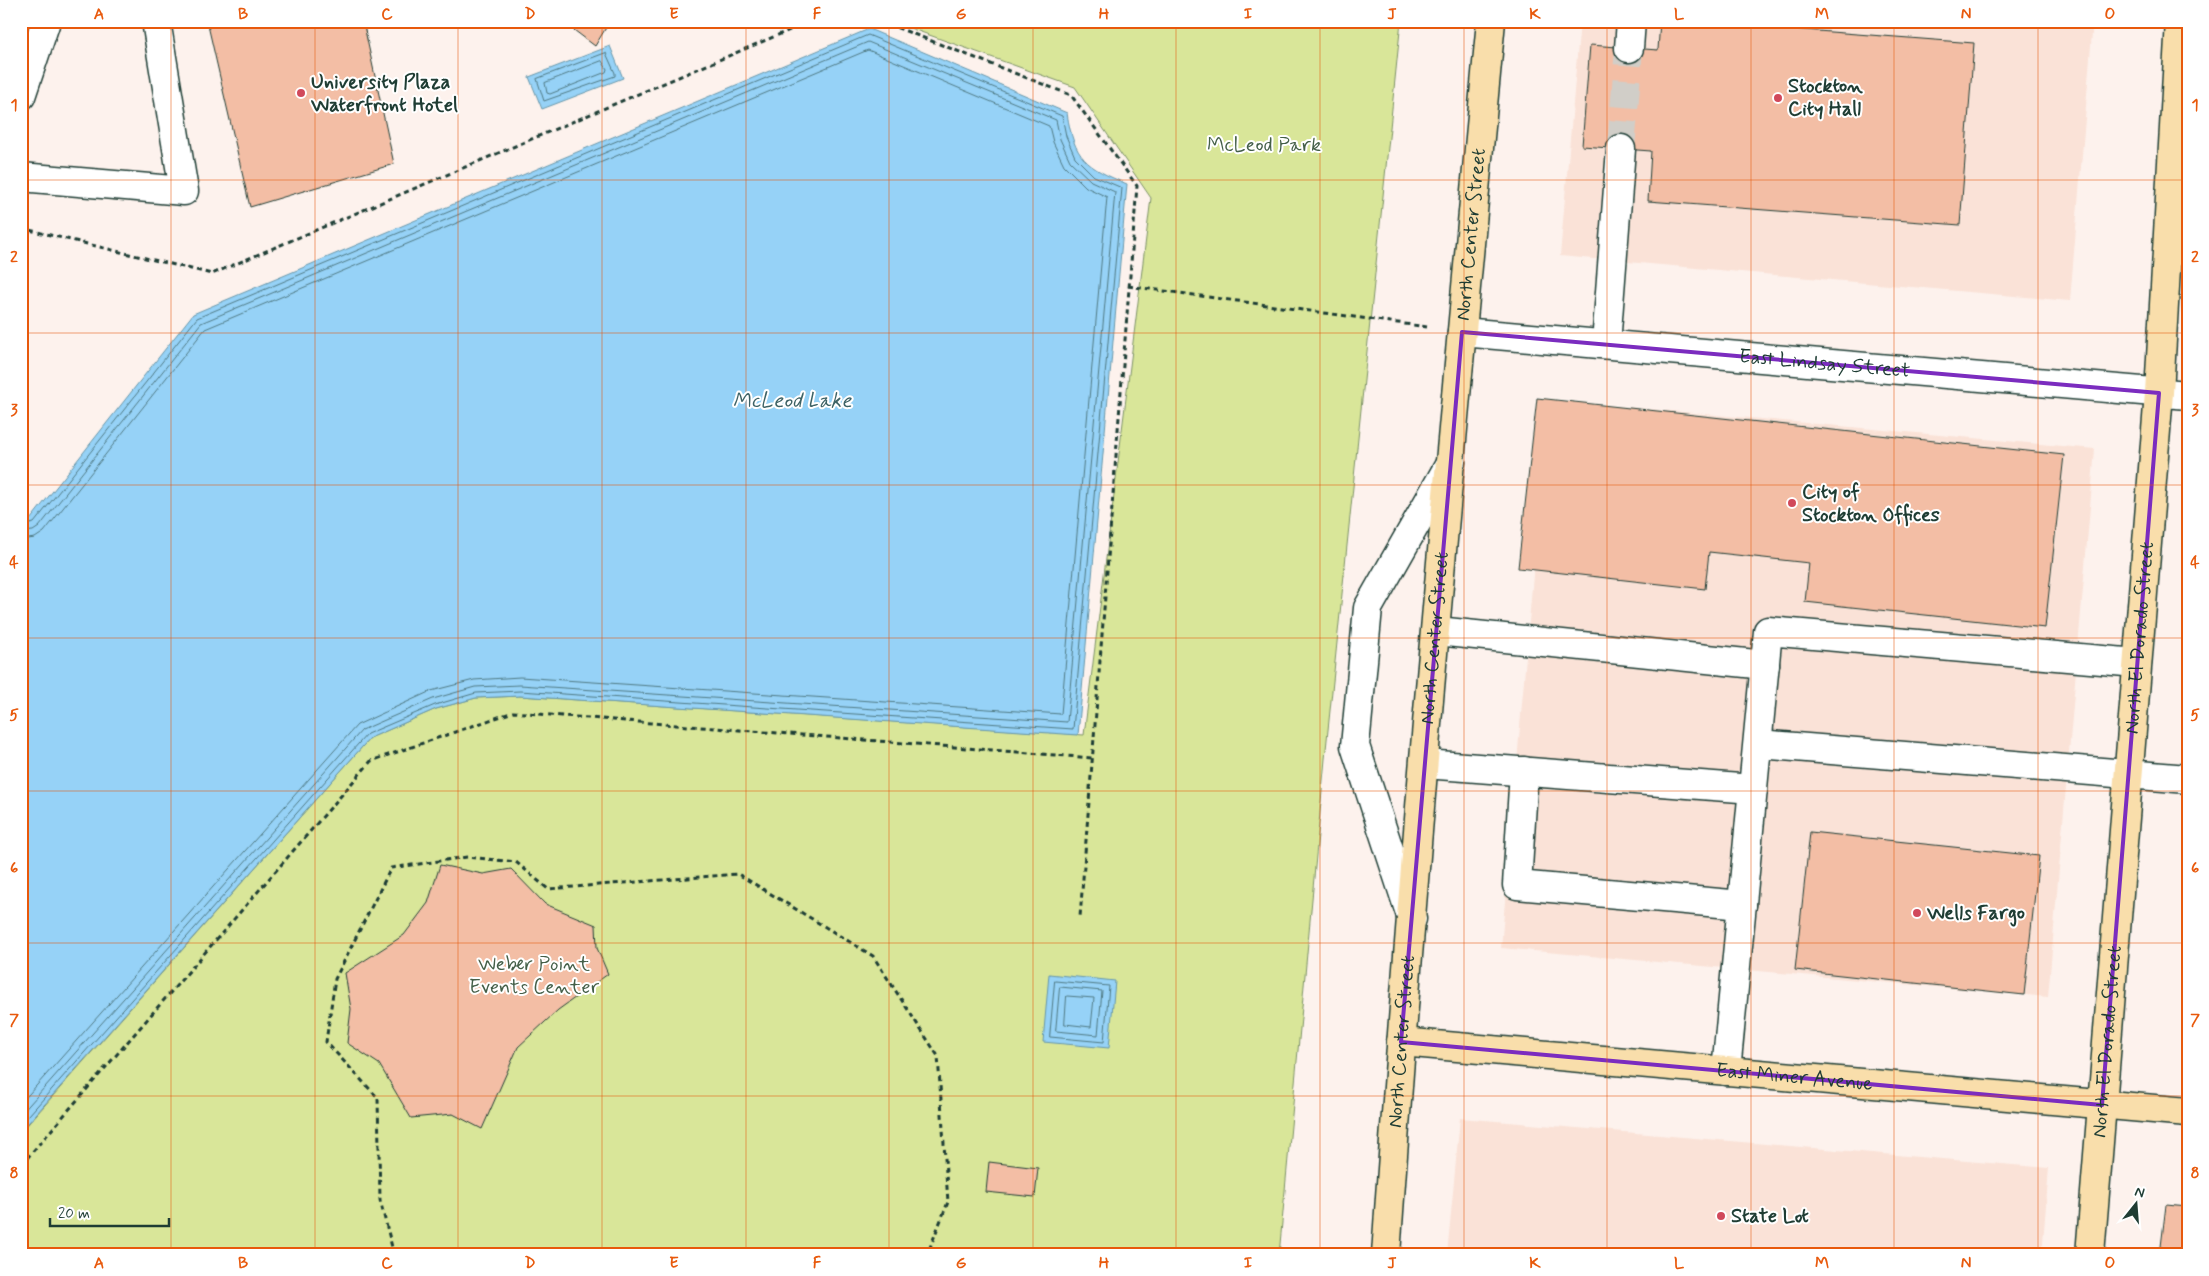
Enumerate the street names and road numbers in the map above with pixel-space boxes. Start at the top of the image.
street label: North Center Street [1449,147,1492,322]
street label: East Lindsay Street [1738,343,1911,384]
street label: North El Dorado Street [2118,541,2161,735]
street label: North Center Street [1413,550,1455,725]
street label: North El Dorado Street [2086,945,2128,1139]
street label: North Center Street [1381,954,1421,1129]
street label: East Miner Avenue [1715,1057,1874,1097]

